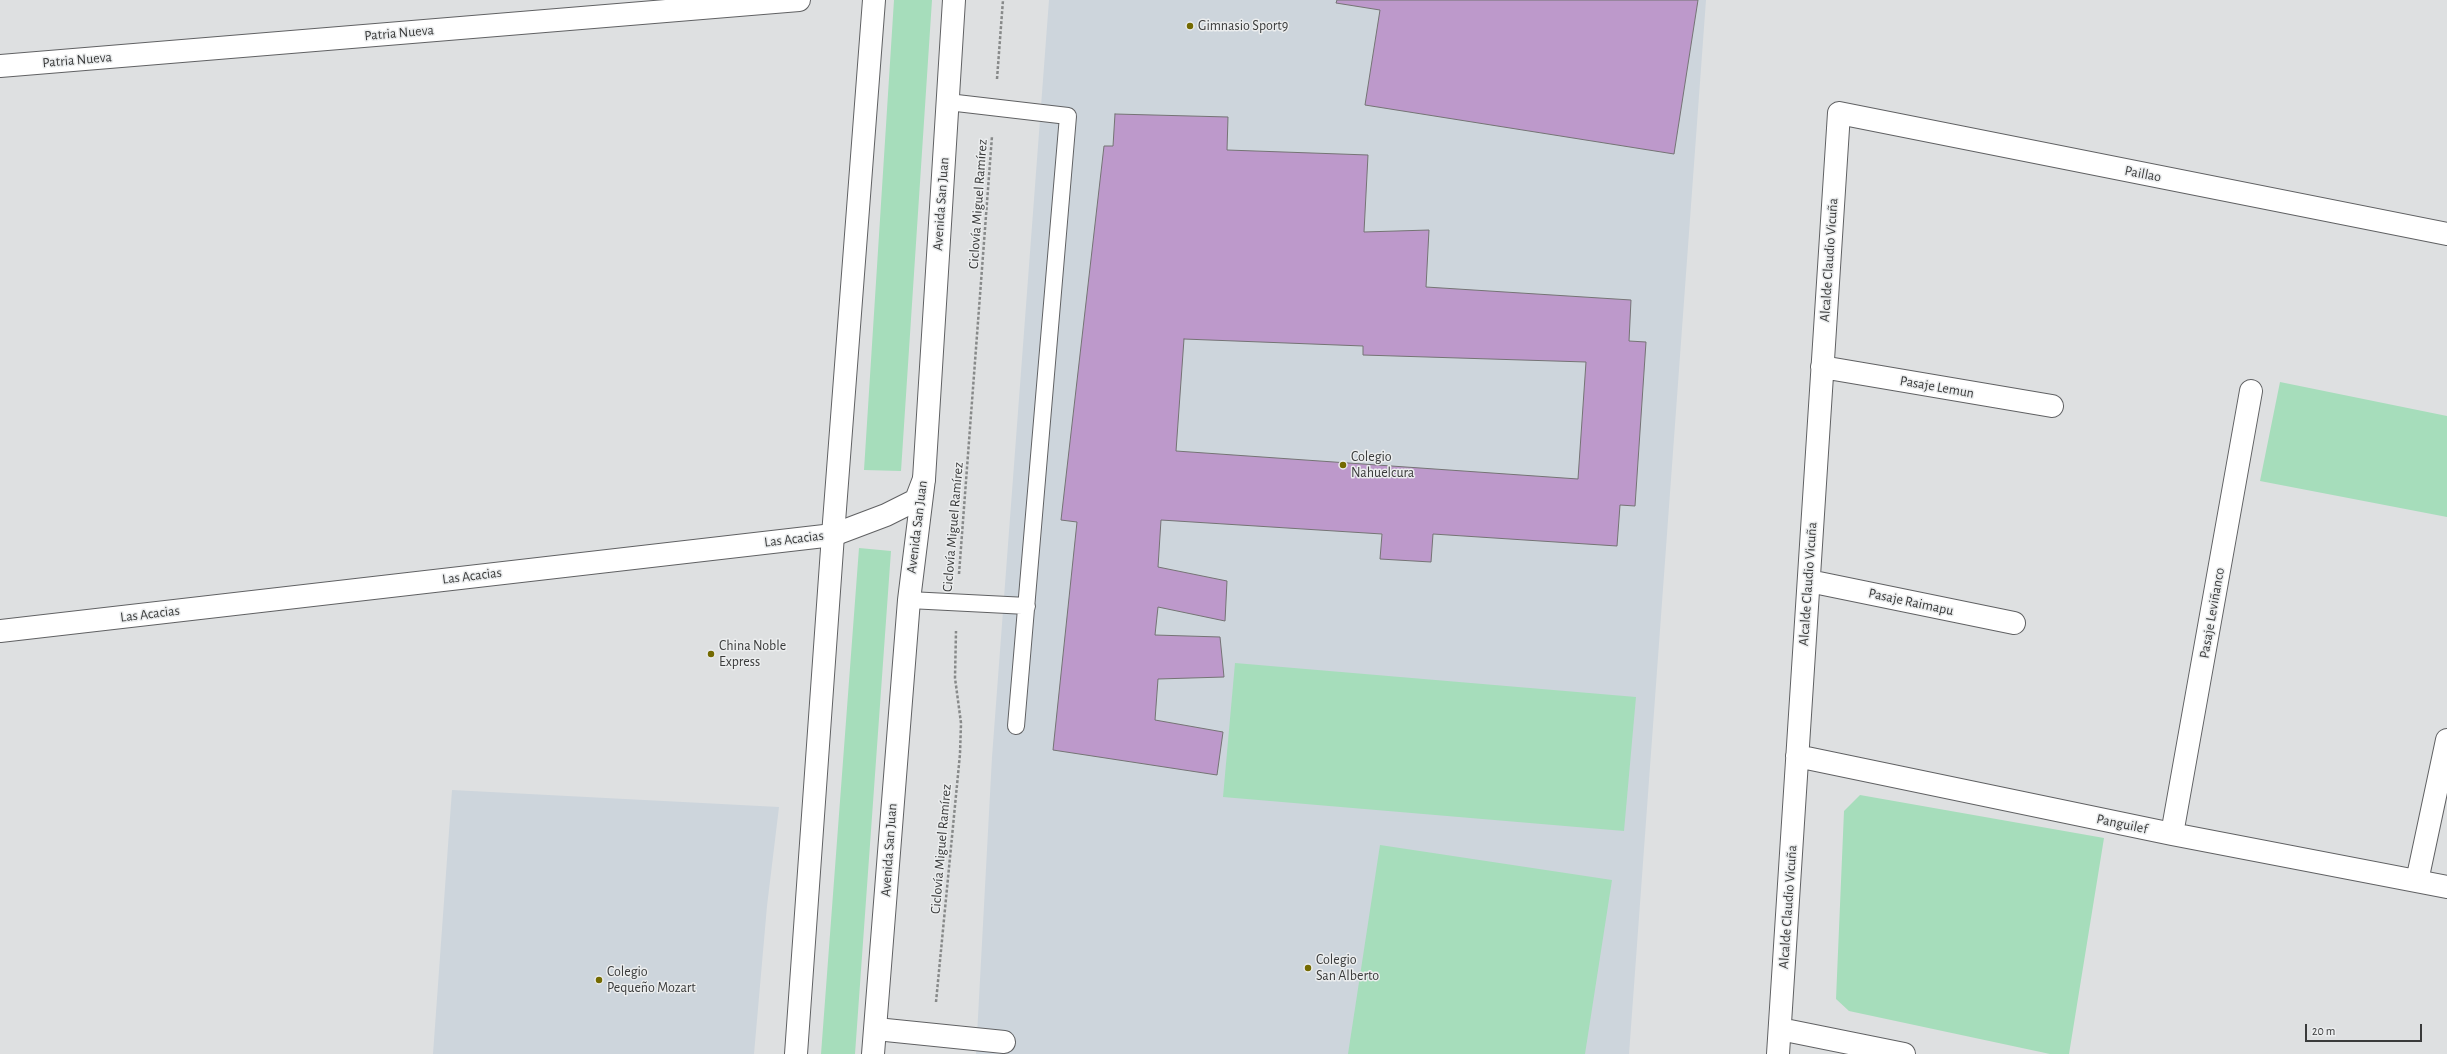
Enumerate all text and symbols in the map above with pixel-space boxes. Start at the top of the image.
place label: Gimnasio Sport9 [1198,18,1288,34]
marker: Gimnasio Sport9 [1185,21,1195,31]
street label: Patria Nueva [364,22,434,44]
street label: Patria Nueva [42,49,112,71]
street label: Ciclovía Miguel Ramírez [965,139,991,269]
street label: Avenida San Juan [929,157,953,251]
street label: Paillao [2123,162,2163,186]
street label: Alcalde Claudio Vicuña [1816,197,1842,323]
street label: Pasaje Lemun [1899,372,1975,402]
place label: Colegio Nahuelcura [1351,449,1414,482]
marker: Colegio Nahuelcura [1338,460,1348,470]
street label: Ciclovía Miguel Ramírez [939,462,967,592]
street label: Avenida San Juan [903,479,931,575]
street label: Alcalde Claudio Vicuña [1795,521,1821,647]
street label: Las Acacias [763,527,825,551]
street label: Las Acacias [441,564,503,588]
street label: Pasaje Leviñanco [2196,566,2228,660]
street label: Pasaje Raimapu [1867,585,1955,619]
street label: Las Acacias [119,602,181,626]
place label: China Noble Express [719,638,786,670]
marker: China Noble Express [706,649,716,659]
street label: Ciclovía Miguel Ramírez [927,784,955,914]
street label: Avenida San Juan [877,803,901,897]
street label: Panguilef [2095,810,2149,838]
street label: Alcalde Claudio Vicuña [1775,844,1801,970]
place label: Colegio San Alberto [1316,952,1379,984]
marker: Colegio San Alberto [1303,963,1313,973]
place label: Colegio Pequeño Mozart [607,964,696,996]
marker: Colegio Pequeño Mozart [594,975,604,985]
scale bar [2307,1016,2424,1042]
text: 20 m [2312,1025,2335,1037]

